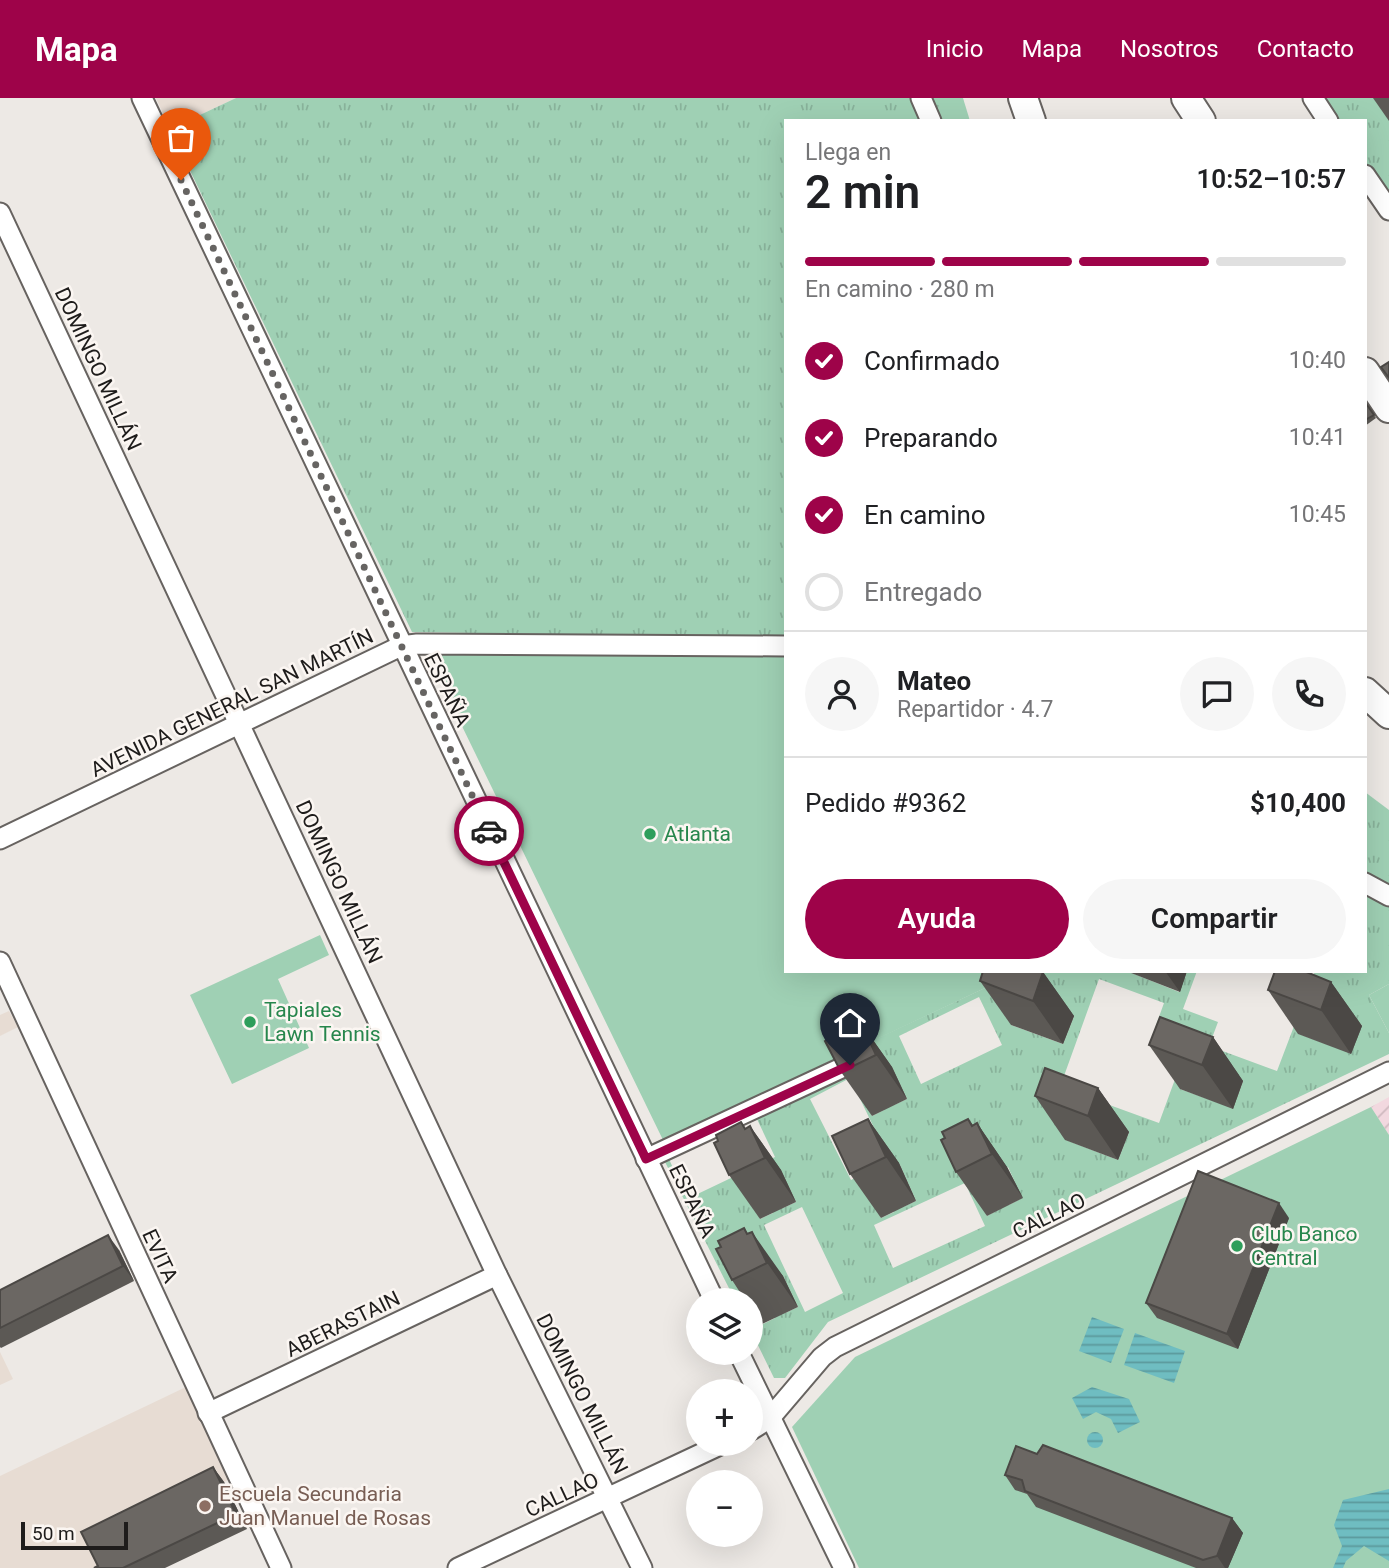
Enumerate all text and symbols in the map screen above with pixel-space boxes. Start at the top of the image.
text: Mapa [35,30,118,69]
text: Inicio [926,35,983,63]
text: Mapa [1021,35,1082,63]
text: Nosotros [1120,35,1219,63]
text: Contacto [1257,35,1354,63]
pin [151,108,211,180]
icon: bag [162,119,200,157]
text: Llega en [805,139,891,166]
text: 10:52–10:57 [1196,164,1346,194]
text: 2 min [805,165,920,219]
text: En camino · 280 m [805,276,995,303]
street label: DOMINGO MILLÁN [50,284,146,454]
icon: check [805,342,843,380]
text: Confirmado [864,346,1000,376]
text: 10:40 [1289,347,1346,374]
icon: check [805,419,843,457]
text: Preparando [864,423,998,453]
text: 10:41 [1289,424,1346,451]
icon: check [805,496,843,534]
text: En camino [864,500,986,530]
text: 10:45 [1289,501,1346,528]
text: Entregado [864,577,982,607]
street label: AVENIDA GENERAL SAN MARTÍN [87,624,377,782]
street label: ESPAÑA [419,649,475,731]
button: person [805,657,879,731]
button: chat [1180,657,1254,731]
button: phone [1272,657,1346,731]
text: Mateo [897,666,971,696]
text: Repartidor · 4.7 [897,696,1054,723]
text: Pedido #9362 [805,788,966,818]
text: $10,400 [1250,788,1346,818]
courier [454,796,524,866]
street label: DOMINGO MILLÁN [291,797,387,967]
icon: car [470,812,508,850]
place label: Atlanta [664,822,731,846]
marker: Atlanta [642,826,658,842]
button: Ayuda [805,879,1069,959]
button: Compartir [1083,879,1346,959]
pin [820,993,880,1065]
place label: Tapiales Lawn Tennis [264,998,381,1046]
icon: home [831,1004,869,1042]
marker: Tapiales Lawn Tennis [242,1014,258,1030]
street label: ESPAÑA [664,1160,720,1242]
street label: CALLAO [1009,1188,1089,1244]
place label: Club Banco Central [1251,1222,1357,1270]
street label: EVITA [137,1225,183,1287]
marker: Club Banco Central [1229,1238,1245,1254]
street label: ABERASTAIN [282,1286,404,1362]
map controls [686,1288,763,1547]
button: layers [686,1288,763,1365]
street label: DOMINGO MILLÁN [531,1310,633,1478]
button: + [686,1379,763,1456]
street label: CALLAO [521,1468,603,1522]
button: − [686,1470,763,1547]
place label: Escuela Secundaria Juan Manuel de Rosas [219,1482,431,1530]
marker: Escuela Secundaria Juan Manuel de Rosas [197,1498,213,1514]
scale bar [21,1519,128,1551]
text: 50 m [32,1522,75,1545]

